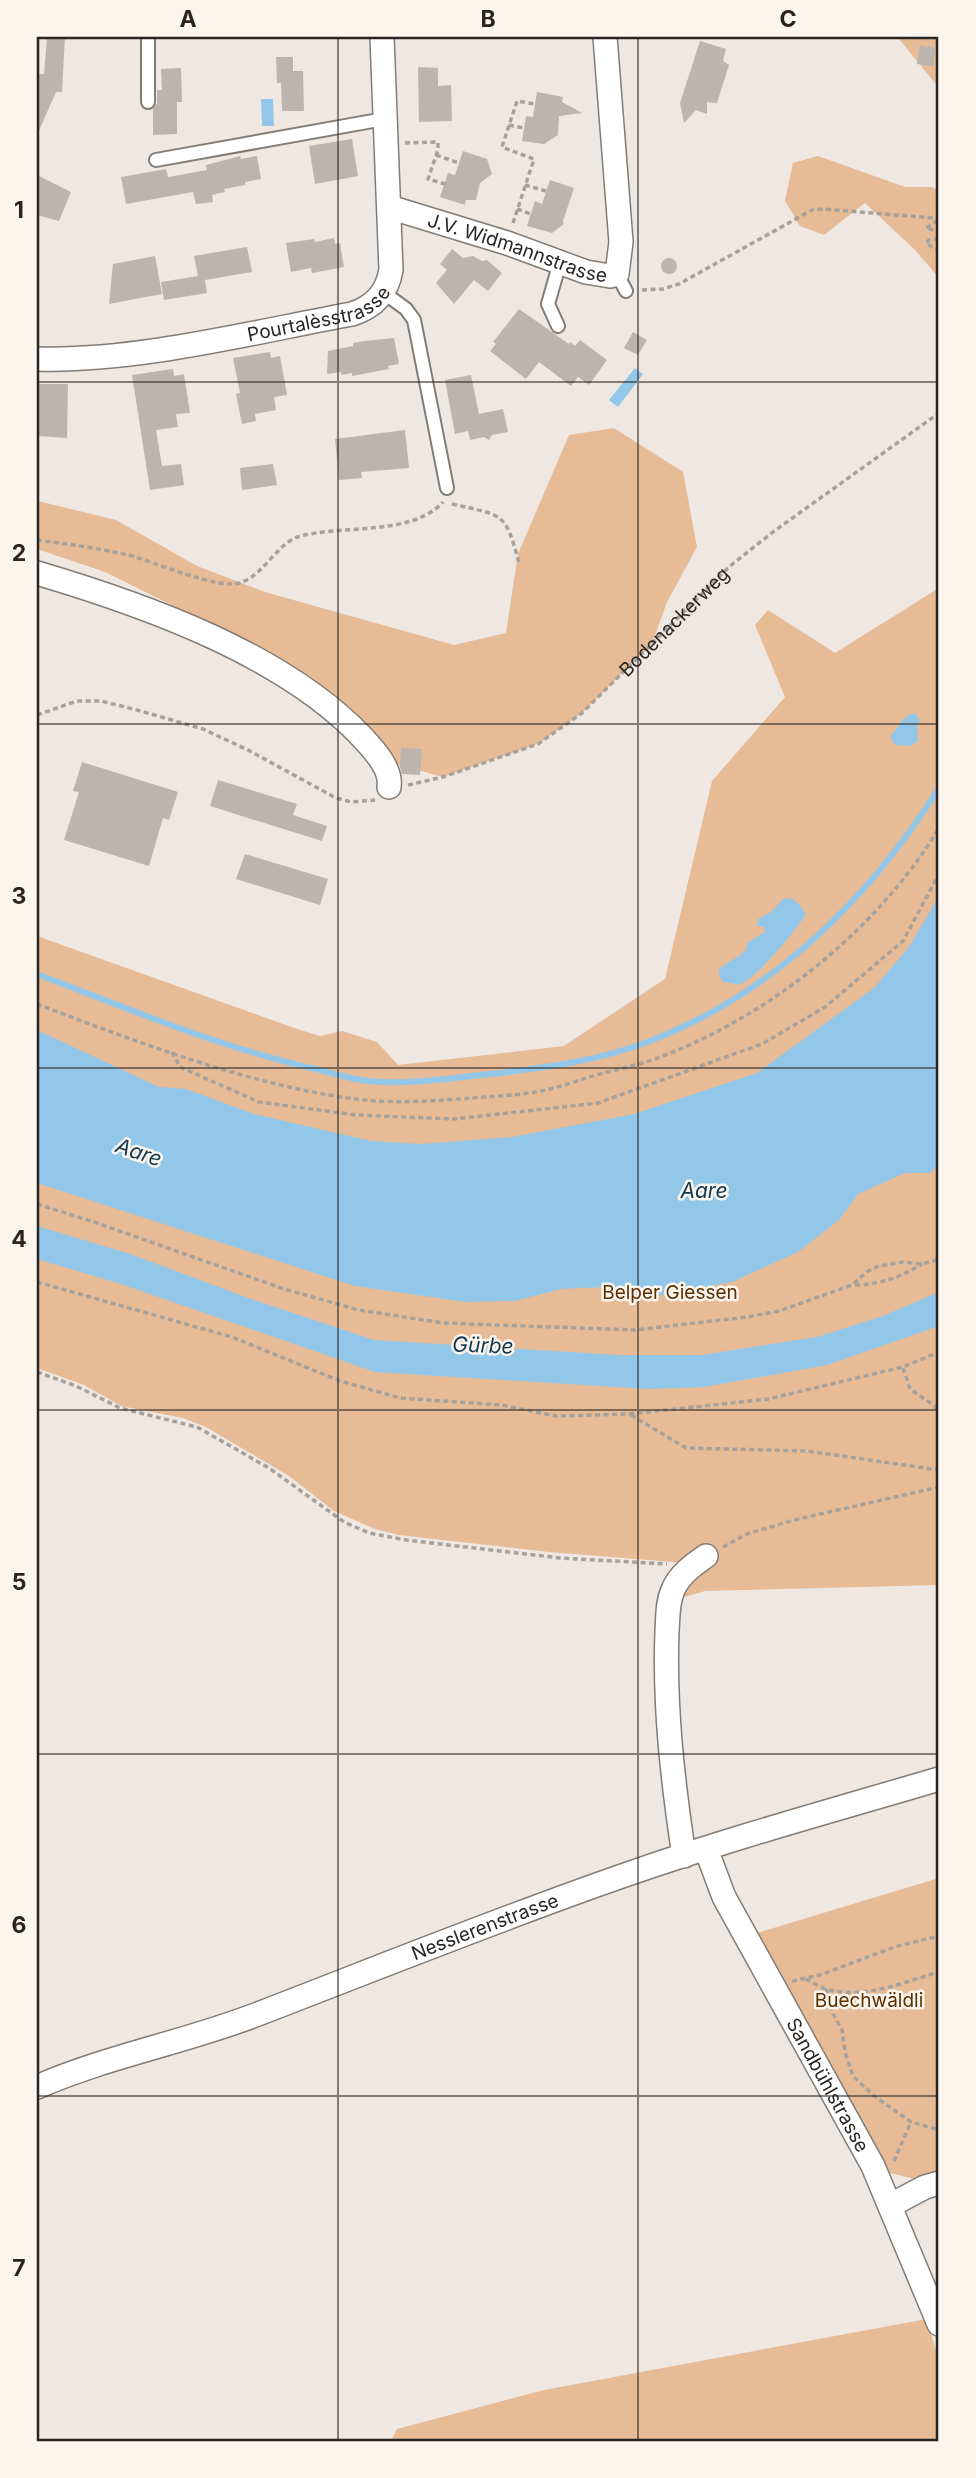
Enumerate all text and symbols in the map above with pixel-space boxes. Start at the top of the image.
text: A [179,5,197,33]
text: B [480,5,496,33]
text: C [779,5,797,33]
text: 1 [14,196,24,224]
street label: J.V. Widmannstrasse [425,208,609,287]
street label: Pourtalèsstrasse [245,282,395,346]
text: 2 [12,539,26,567]
street label: Bodenackerweg [614,562,734,681]
text: 3 [12,882,26,910]
water label: Aare [112,1132,165,1171]
water label: Aare [679,1178,728,1203]
text: 4 [11,1225,27,1253]
park label: Belper Giessen [602,1281,738,1304]
water label: Gürbe [452,1331,514,1359]
text: 5 [12,1568,26,1596]
street label: Nesslerenstrasse [408,1888,562,1965]
text: 6 [12,1911,26,1939]
park label: Buechwäldli [815,1989,923,2012]
street label: Sandbühlstrasse [782,2014,874,2156]
text: 7 [12,2254,26,2282]

